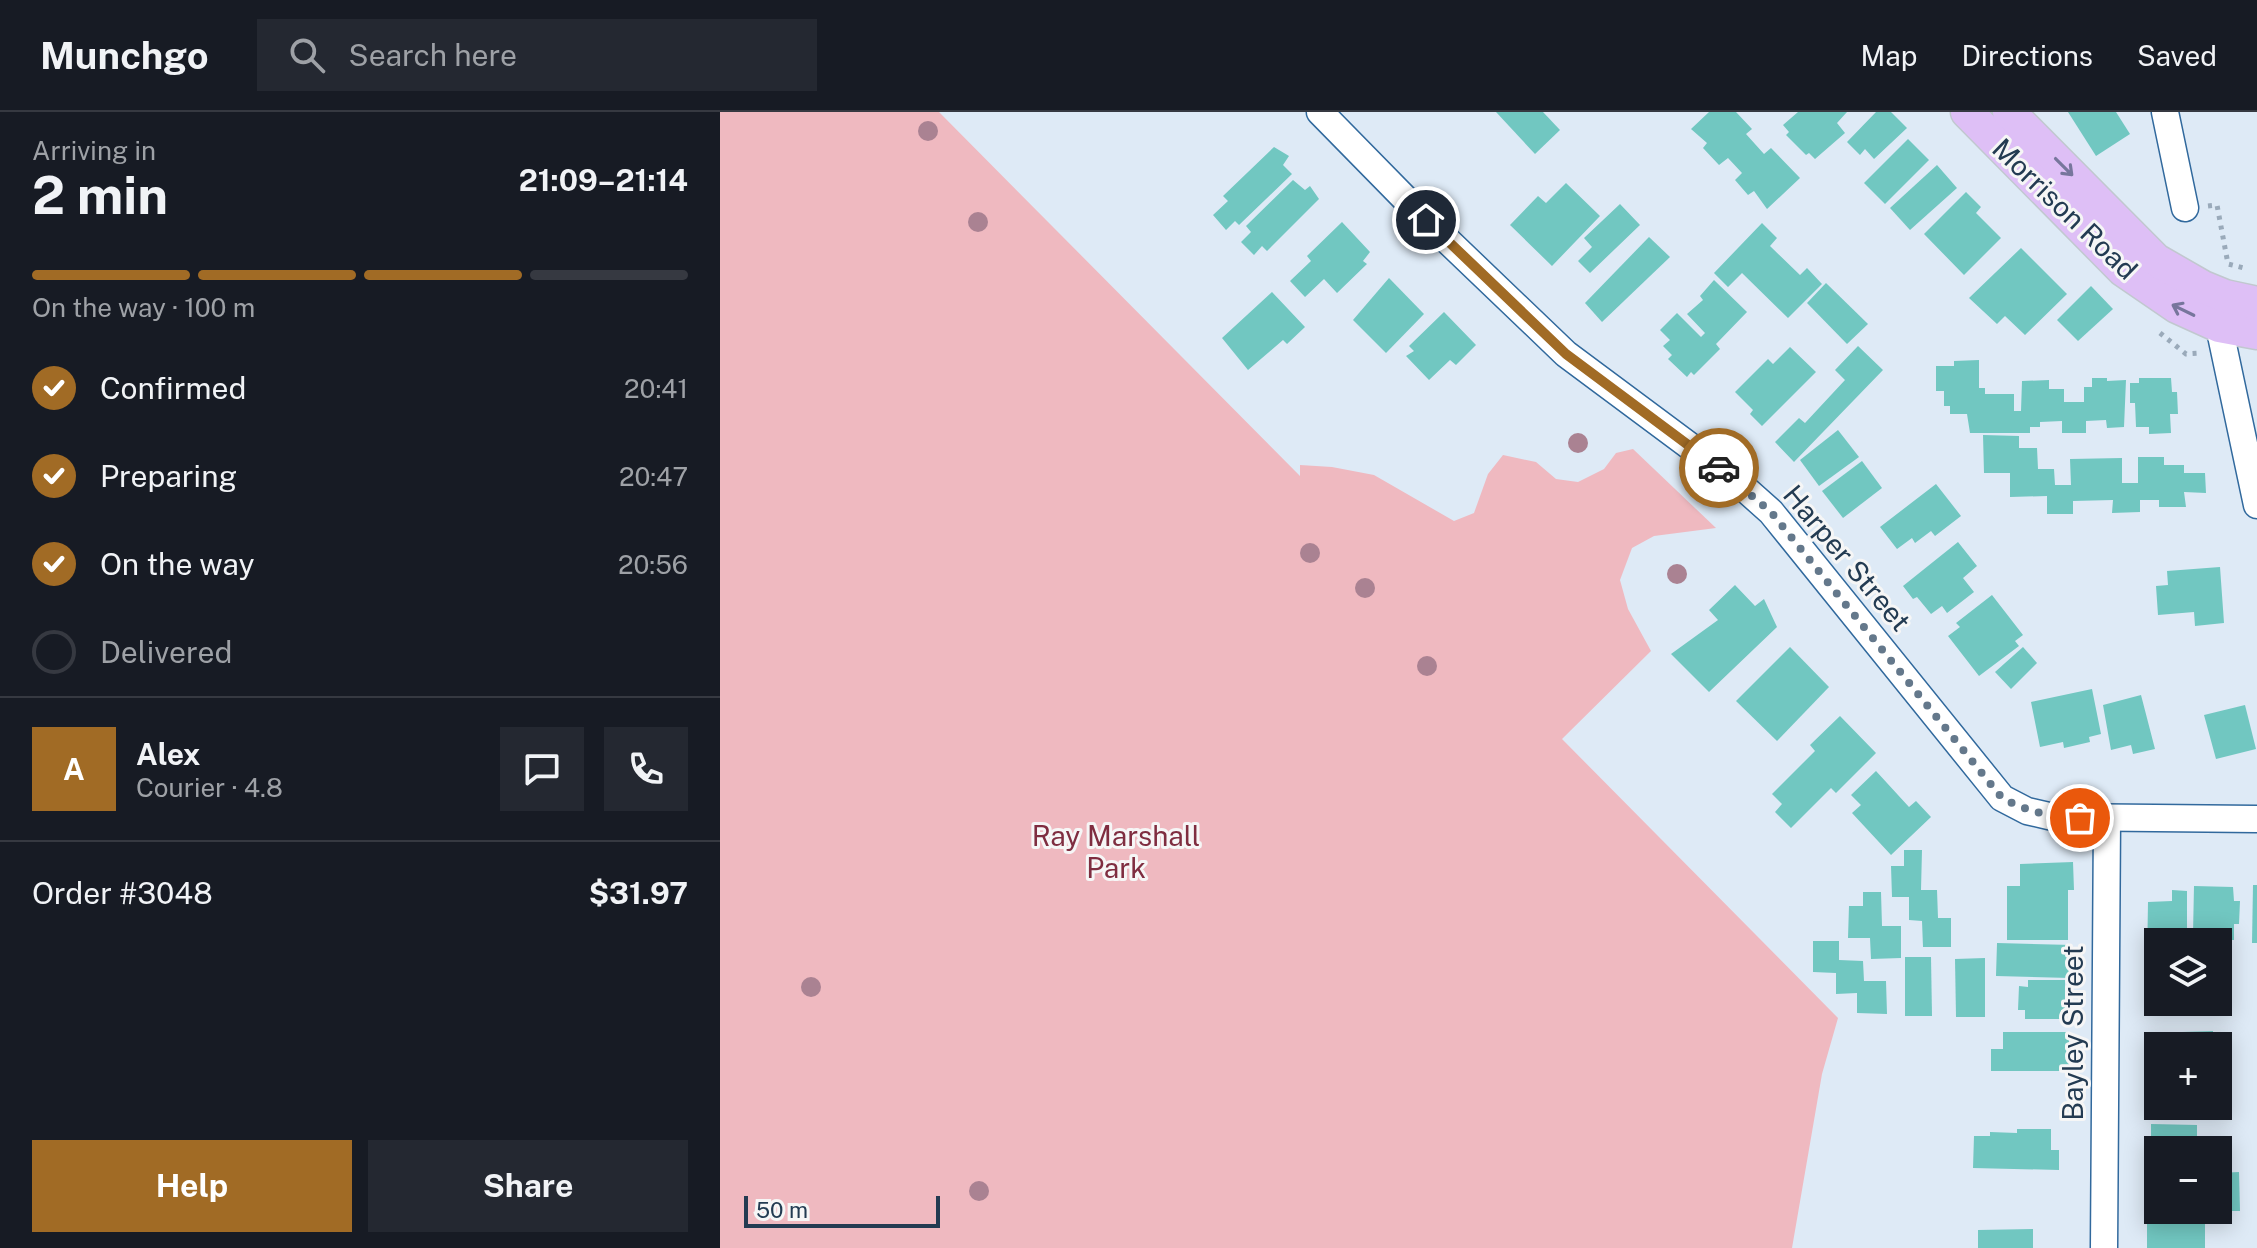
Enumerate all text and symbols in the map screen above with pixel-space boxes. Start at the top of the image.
search box [257,19,817,91]
text: Munchgo [40,33,209,78]
icon: search [285,33,329,77]
text: Search here [349,37,517,73]
text: Map [1861,39,1917,72]
text: Directions [1961,39,2093,72]
text: Saved [2137,39,2217,72]
street label: Morrison Road [1986,131,2145,286]
text: Arriving in [32,135,156,166]
one-way arrow [2054,157,2073,176]
text: 21:09–21:14 [519,162,688,198]
text: 2 min [32,165,168,226]
pin [1392,186,1460,254]
icon: home [1404,198,1448,242]
text: On the way · 100 m [32,292,255,323]
one-way arrow [2172,301,2196,317]
icon: check [32,366,76,410]
text: Confirmed [100,370,246,406]
text: 20:41 [624,373,688,404]
courier [1679,428,1759,508]
icon: car [1697,446,1741,490]
icon: check [32,454,76,498]
text: Preparing [100,458,237,494]
text: 20:47 [619,461,688,492]
street label: Harper Street [1777,478,1918,637]
icon: check [32,542,76,586]
text: On the way [100,546,254,582]
text: 20:56 [618,549,688,580]
text: Delivered [100,634,232,670]
button: chat [500,727,584,811]
button: phone [604,727,688,811]
text: Alex [136,736,200,772]
text: A [63,751,85,787]
text: Courier · 4.8 [136,772,283,803]
pin [2046,784,2114,852]
icon: bag [2058,796,2102,840]
park label: Ray Marshall Park [1032,819,1200,884]
text: Order #3048 [32,875,213,911]
text: $31.97 [589,875,688,911]
map controls [2144,928,2232,1224]
button: layers [2144,928,2232,1016]
street label: Bayley Street [2056,945,2089,1121]
button: + [2144,1032,2232,1120]
button: − [2144,1136,2232,1224]
button: Help [32,1140,352,1232]
button: Share [368,1140,688,1232]
scale bar [744,1192,940,1228]
text: 50 m [756,1197,808,1223]

